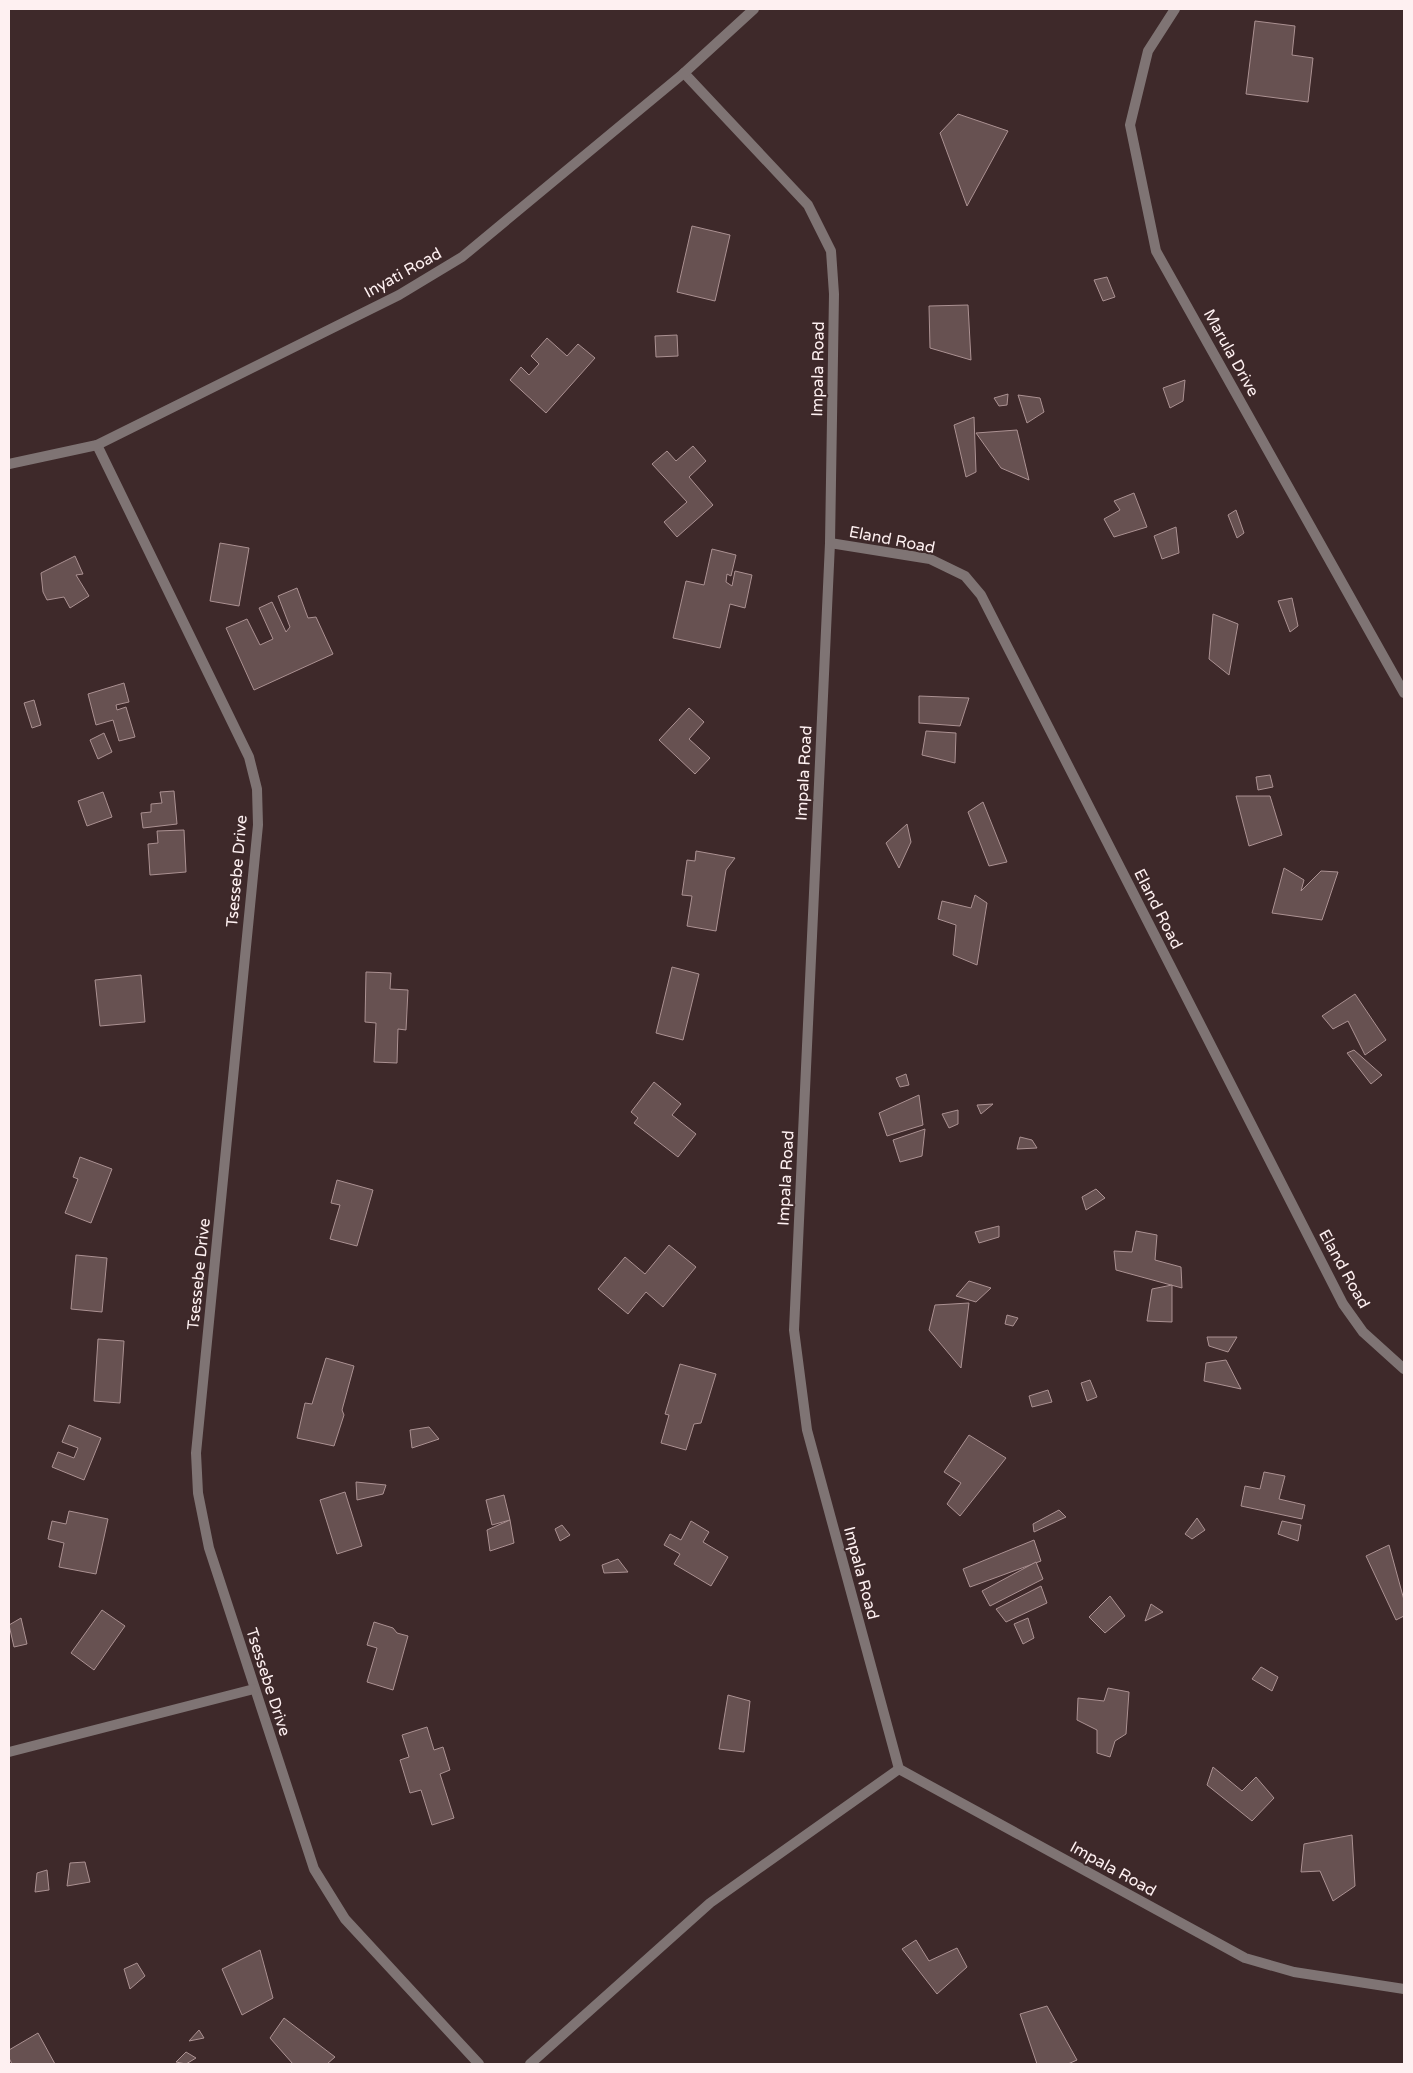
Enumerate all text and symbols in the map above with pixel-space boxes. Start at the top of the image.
street label: Inyati Road [361,243,445,303]
street label: Marula Drive [1199,306,1263,400]
street label: Impala Road [807,321,829,417]
street label: Eland Road [847,522,937,558]
street label: Impala Road [792,725,816,821]
street label: Tsessebe Drive [222,814,252,928]
street label: Eland Road [1129,866,1187,952]
street label: Impala Road [774,1130,798,1226]
street label: Tsessebe Drive [183,1217,215,1331]
street label: Eland Road [1314,1226,1374,1312]
street label: Impala Road [839,1524,883,1622]
street label: Tsessebe Drive [241,1625,295,1739]
street label: Impala Road [1066,1837,1160,1901]

